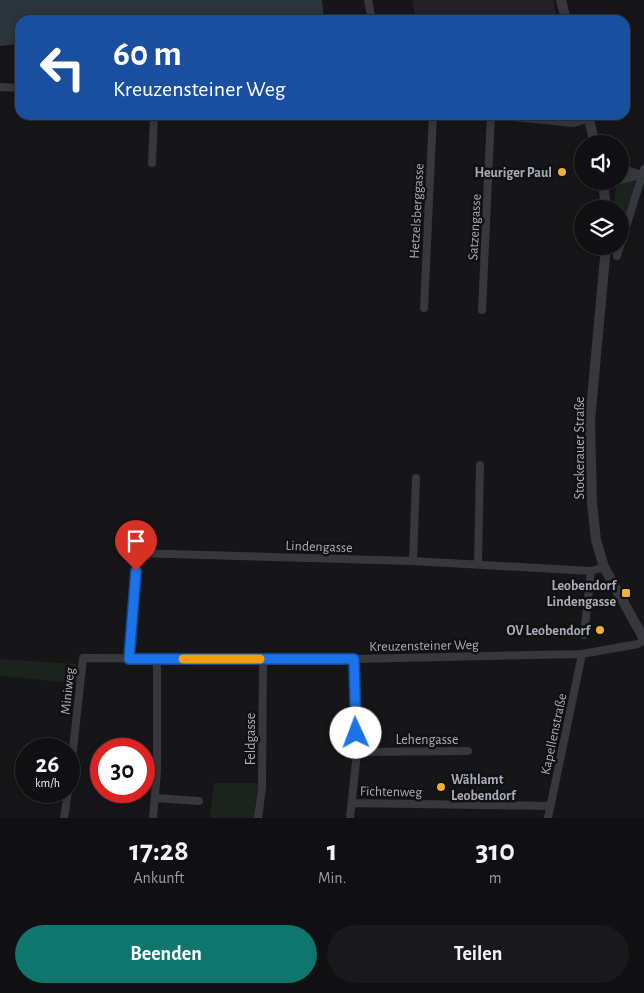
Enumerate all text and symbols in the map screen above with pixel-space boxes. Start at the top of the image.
icon: left [30,35,95,100]
text: 60 m [113,37,182,72]
text: Kreuzensteiner Weg [113,78,285,100]
map controls [574,135,629,255]
button: sound [574,135,629,190]
street label: Hetzelsberggasse [408,163,426,259]
place label: Heuriger Paul [474,166,552,180]
marker: Heuriger Paul [556,166,568,178]
street label: Satzengasse [466,194,484,261]
button: layers [574,200,629,255]
street label: Stockerauer Straße [573,396,587,500]
pin [115,520,157,571]
icon: arrive [122,527,150,555]
street label: Lindengasse [285,539,353,555]
place label: Leobendorf Lindengasse [547,579,617,609]
marker: Leobendorf Lindengasse [620,587,632,599]
place label: OV Leobendorf [506,624,591,638]
marker: OV Leobendorf [594,624,606,636]
street label: Kreuzensteiner Weg [369,638,479,654]
street label: Miniweg [59,667,77,715]
street label: Kapellenstraße [539,692,569,776]
position arrow [329,706,381,758]
street label: Feldgasse [244,713,258,765]
street label: Lehengasse [396,733,458,747]
speed limit sign: 30 [90,738,155,803]
text: 26 [36,752,59,777]
place label: Wählamt Leobendorf [451,773,517,803]
text: km/h [35,777,60,789]
marker: Wählamt Leobendorf [435,781,447,793]
street label: Fichtenweg [360,784,422,800]
text: 17:28 [129,836,189,866]
text: 1 [327,836,337,866]
text: 310 [475,836,515,866]
text: Ankunft [134,870,184,886]
text: Min. [318,870,346,886]
text: m [489,870,502,886]
button: Beenden [15,925,317,983]
button: Teilen [327,925,629,983]

